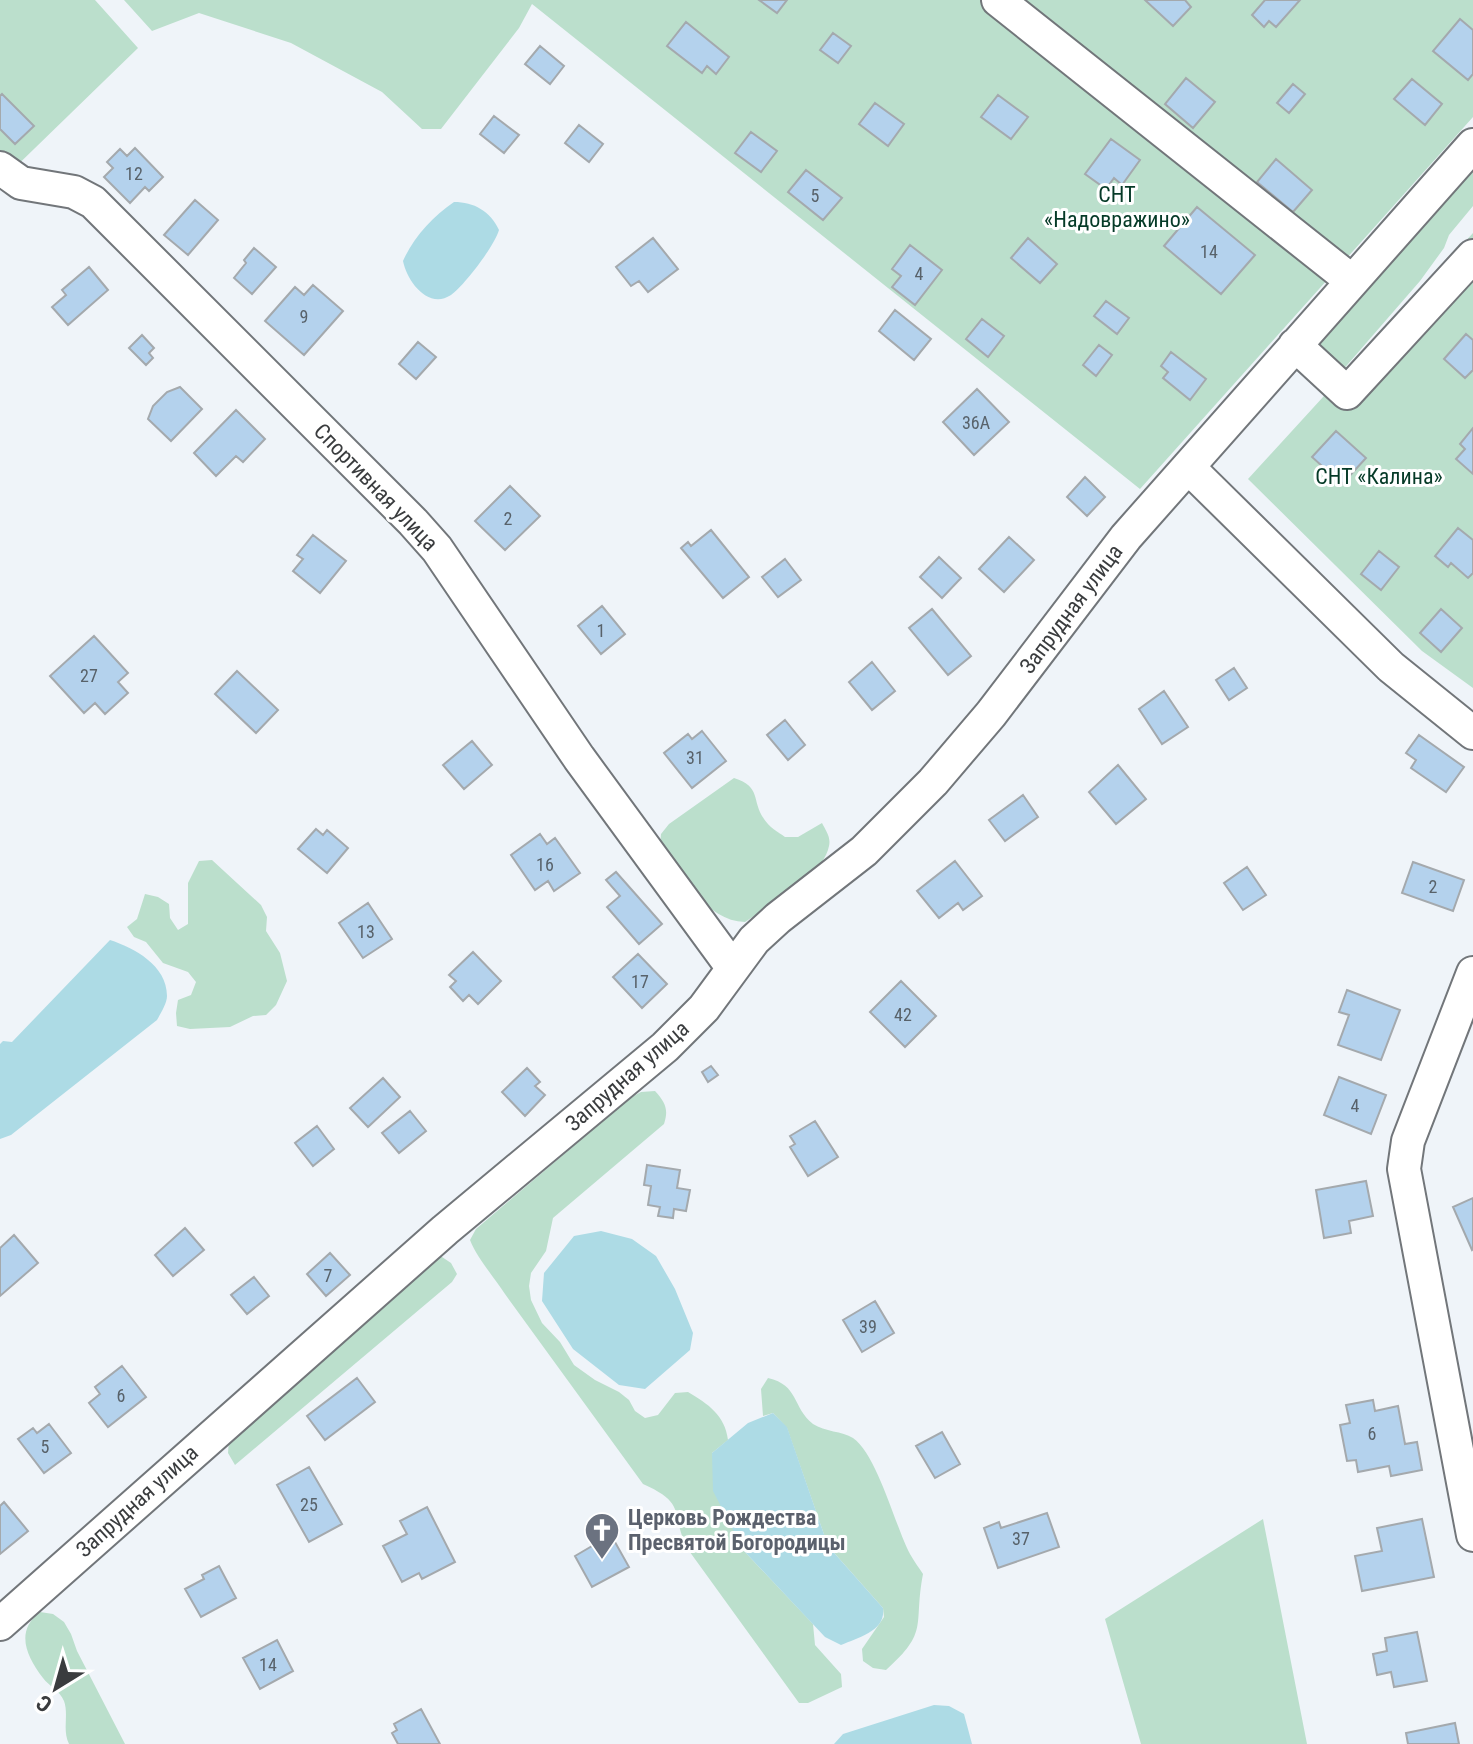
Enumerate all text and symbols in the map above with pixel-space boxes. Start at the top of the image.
house number: 12 [125,163,143,184]
park label: СНТ «Надовражино» [1044,182,1190,232]
house number: 5 [811,185,820,206]
house number: 14 [1200,241,1218,262]
house number: 4 [915,263,924,284]
house number: 9 [300,306,308,327]
house number: 36А [962,412,991,433]
street label: Спортивная улица [309,418,443,556]
park label: СНТ «Калина» [1315,464,1443,489]
house number: 2 [504,508,513,529]
street label: Запрудная улица [1014,540,1128,678]
house number: 1 [597,620,605,641]
house number: 27 [80,665,98,686]
house number: 31 [686,747,704,768]
house number: 16 [536,854,554,875]
house number: 2 [1429,876,1438,897]
house number: 13 [357,921,375,942]
house number: 17 [631,971,649,992]
house number: 42 [894,1004,912,1025]
street label: Запрудная улица [560,1016,694,1136]
house number: 4 [1351,1095,1360,1116]
house number: 7 [324,1265,333,1286]
house number: 39 [859,1316,877,1337]
house number: 6 [117,1385,125,1406]
house number: 6 [1368,1423,1376,1444]
house number: 5 [41,1436,50,1457]
street label: Запрудная улица [71,1440,203,1562]
house number: 25 [300,1494,318,1515]
place label: Церковь Рождества Пресвятой Богородицы [628,1505,846,1555]
church icon: Церковь Рождества Пресвятой Богородицы [583,1511,621,1561]
house number: 37 [1012,1528,1030,1549]
north arrow [16,1648,96,1728]
house number: 14 [259,1654,277,1675]
text: С [32,1690,57,1717]

